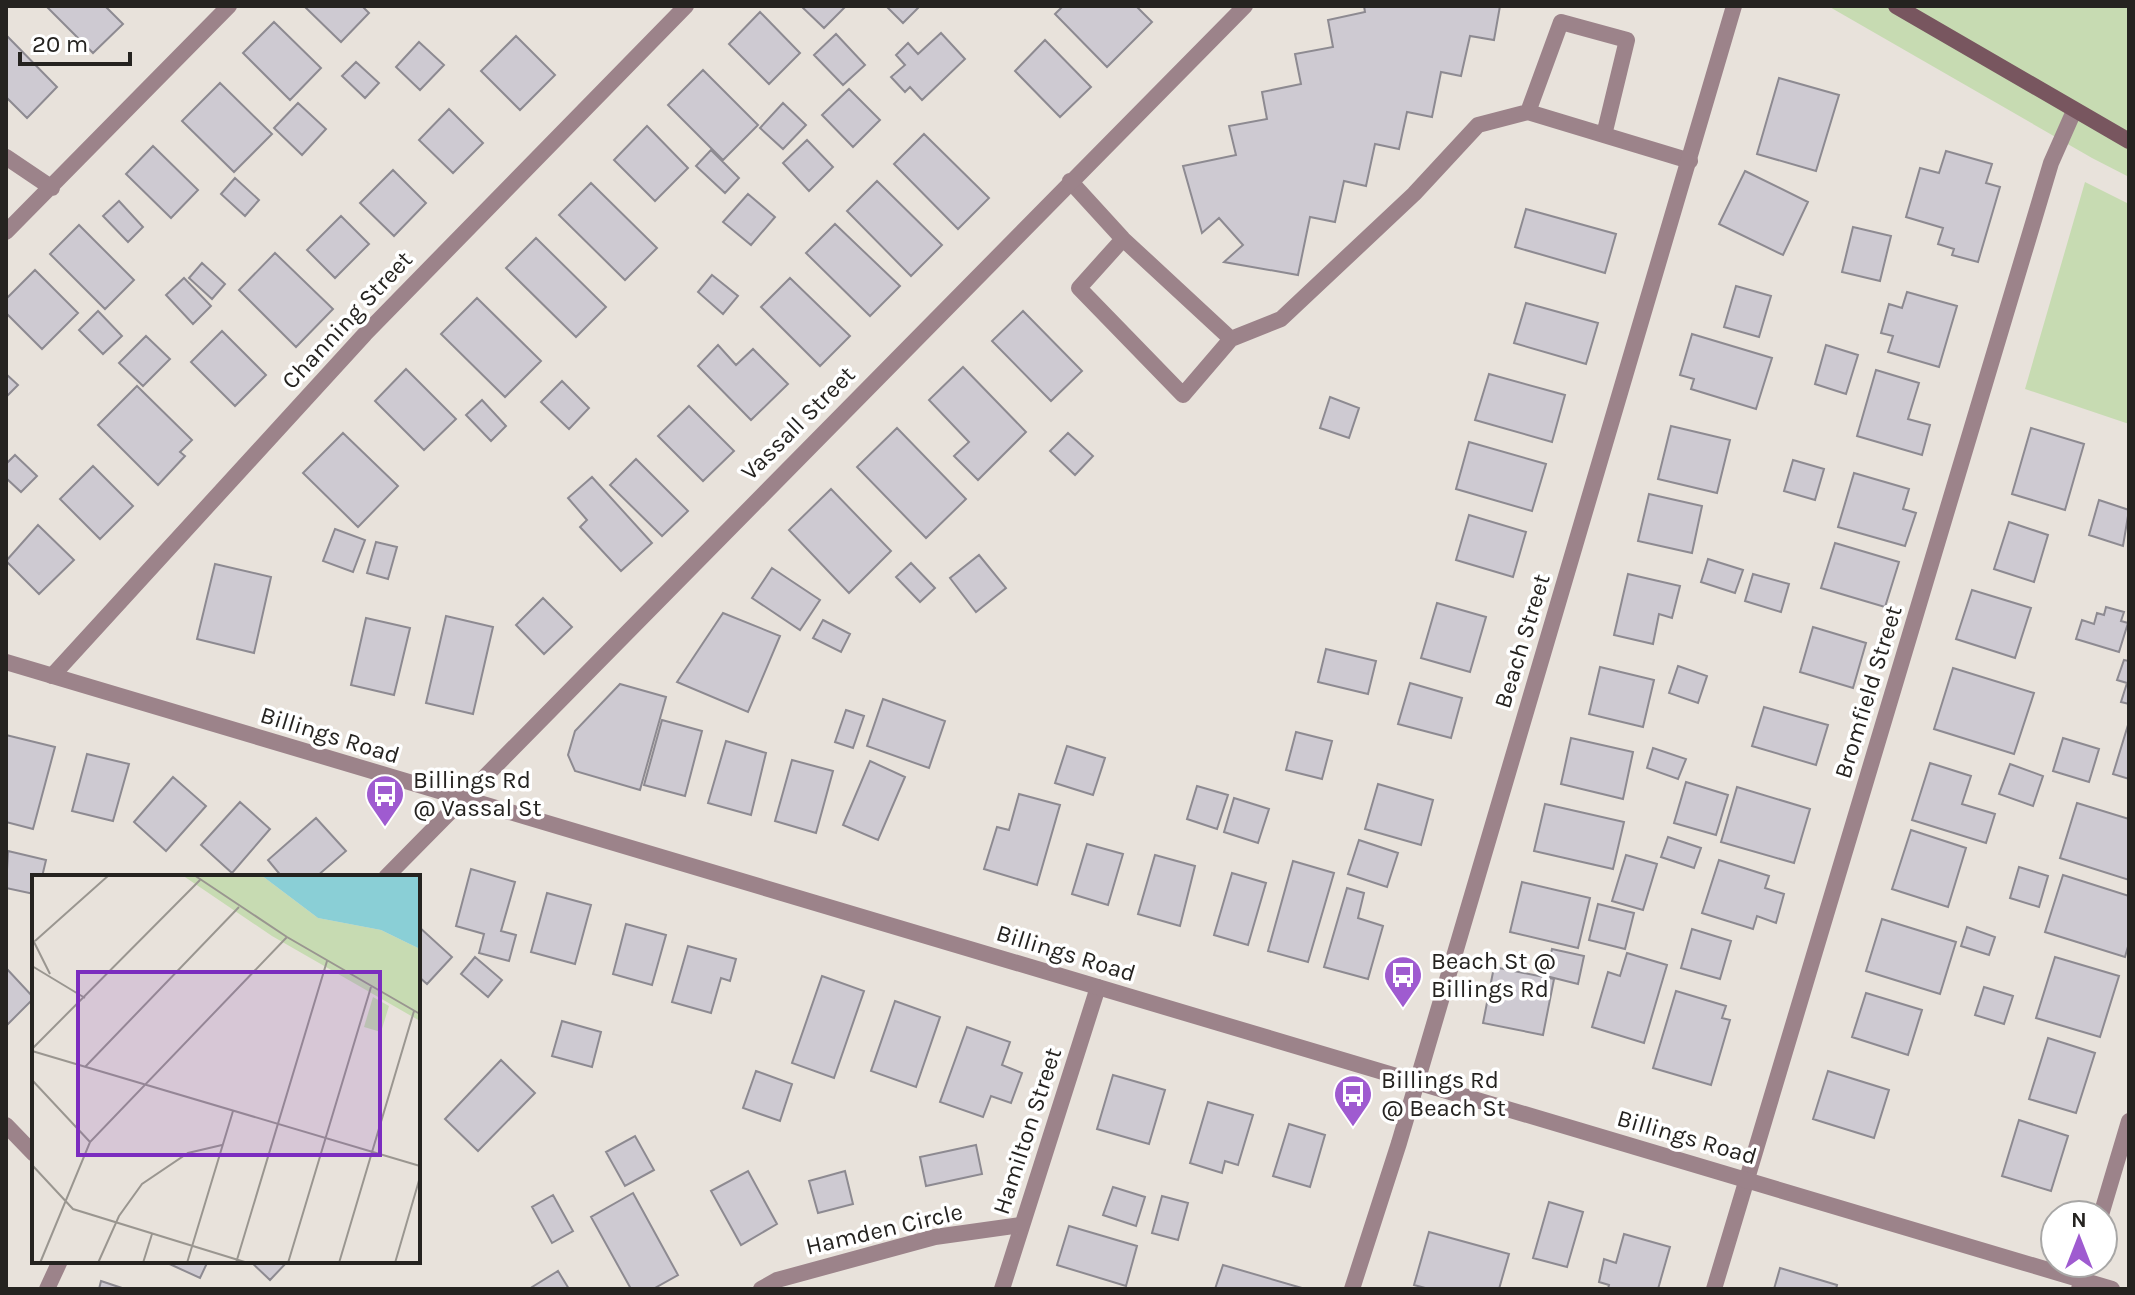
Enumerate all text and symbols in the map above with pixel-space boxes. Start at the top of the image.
scale bar [20,16,130,66]
text: 20 m [32,30,88,58]
street label: Channing Street [276,245,418,395]
street label: Vassall Street [735,360,861,486]
street label: Beach Street [1488,570,1556,712]
street label: Bromfield Street [1828,602,1908,782]
street label: Billings Road [257,701,403,769]
place label: Billings Rd @ Vassal St [413,766,542,822]
bus stop icon: Billings Rd @ Vassal St [364,773,406,828]
inset map [32,875,420,1263]
street label: Billings Road [993,919,1139,987]
place label: Beach St @ Billings Rd [1431,947,1556,1003]
bus stop icon: Beach St @ Billings Rd [1382,954,1424,1009]
street label: Hamilton Street [987,1044,1067,1218]
place label: Billings Rd @ Beach St [1381,1066,1506,1122]
bus stop icon: Billings Rd @ Beach St [1332,1073,1374,1128]
street label: Billings Road [1614,1104,1760,1170]
street label: Hamden Circle [803,1197,965,1261]
north arrow [2039,1199,2119,1279]
text: N [2071,1207,2087,1233]

